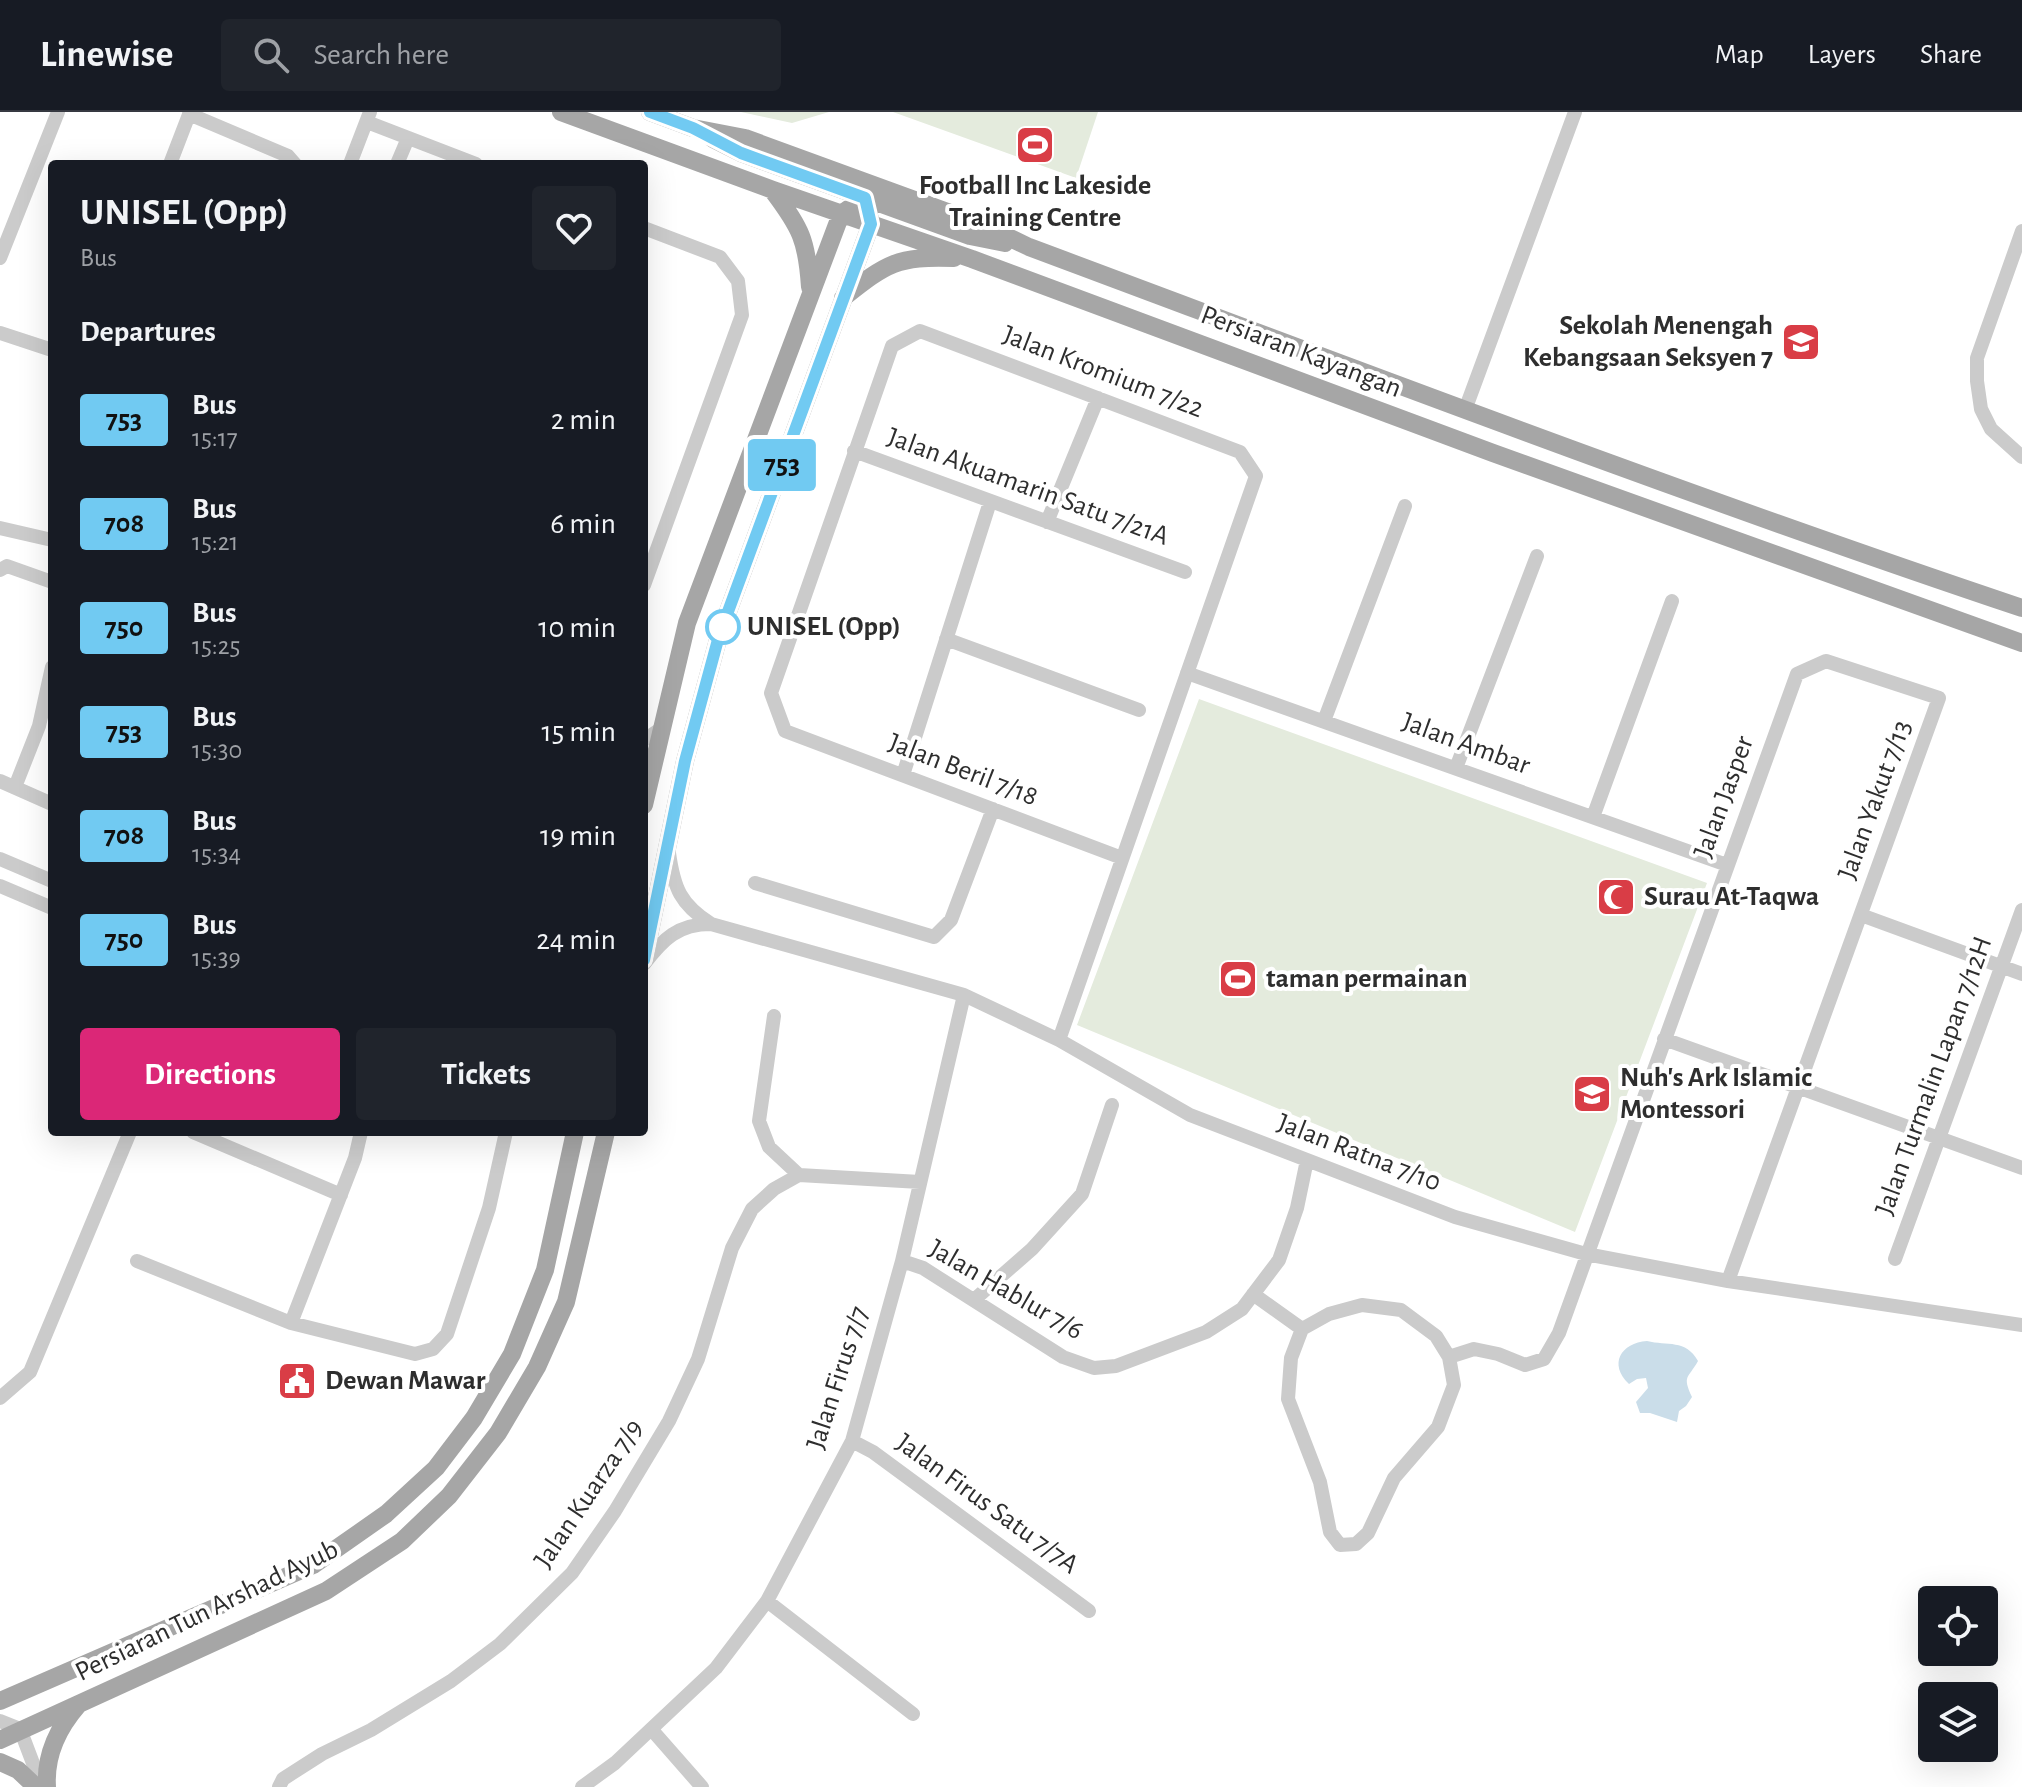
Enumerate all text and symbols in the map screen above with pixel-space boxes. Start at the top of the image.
search box [221,19,781,91]
icon: search [249,33,293,77]
text: Linewise [40,36,173,74]
text: Search here [313,40,449,70]
text: Map [1715,41,1764,69]
text: Layers [1808,41,1876,69]
text: Share [1920,41,1982,69]
sports icon: Football Inc Lakeside Training Centre [1014,124,1056,166]
place label: Football Inc Lakeside Training Centre [919,172,1151,232]
button: heart [532,186,616,270]
text: UNISEL (Opp) [80,194,289,232]
text: Bus [80,245,117,271]
street label: Persiaran Kayangan [1197,301,1405,403]
place label: Sekolah Menengah Kebangsaan Seksyen 7 [1523,312,1773,372]
text: Departures [80,317,216,347]
street label: Jalan Kromium 7/22 [999,321,1207,423]
school or university icon: Sekolah Menengah Kebangsaan Seksyen 7 [1780,321,1822,363]
text: Bus [192,390,237,420]
text: 2 min [551,405,616,435]
text: 753 [106,406,142,434]
street label: Jalan Akuamarin Satu 7/21A [884,423,1172,551]
text: 15:17 [192,425,238,451]
line badge: 753 [736,439,828,491]
text: 753 [764,451,800,479]
text: Bus [192,494,237,524]
text: 6 min [550,509,616,539]
text: 708 [104,510,144,538]
text: 15:21 [192,529,239,555]
text: Bus [192,598,237,628]
marker: UNISEL (Opp) [706,610,740,644]
text: 10 min [538,613,616,643]
place label: UNISEL (Opp) [747,613,901,641]
text: 750 [105,614,143,642]
text: 15:25 [192,633,240,659]
text: Bus [192,702,237,732]
street label: Jalan Ambar [1398,708,1534,780]
text: 15 min [541,717,616,747]
street label: Jalan Yakut 7/13 [1833,717,1917,883]
text: 753 [106,718,142,746]
street label: Jalan Beril 7/18 [885,729,1041,811]
street label: Jalan Jasper [1689,732,1759,862]
text: 15:30 [192,737,242,763]
text: Bus [192,806,237,836]
text: 19 min [540,821,616,851]
text: 708 [104,822,144,850]
text: 15:34 [192,841,241,867]
mosque icon: Surau At-Taqwa [1595,876,1637,918]
place label: Surau At-Taqwa [1644,883,1819,911]
text: Bus [192,910,237,940]
text: 24 min [536,925,616,955]
text: 750 [105,926,143,954]
street label: Jalan Turmalin Lapan 7/12H [1871,933,1997,1219]
text: 15:39 [192,945,241,971]
sports icon: taman permainan [1217,958,1259,1000]
place label: taman permainan [1266,965,1467,993]
button: Directions [80,1028,340,1120]
button: Tickets [356,1028,616,1120]
place label: Nuh's Ark Islamic Montessori [1620,1064,1812,1124]
school or university icon: Nuh's Ark Islamic Montessori [1571,1073,1613,1115]
street label: Jalan Ratna 7/10 [1273,1109,1445,1197]
street label: Jalan Hablur 7/6 [924,1235,1088,1345]
street label: Jalan Firus 7/7 [802,1303,874,1453]
public building icon: Dewan Mawar [276,1360,318,1402]
place label: Dewan Mawar [325,1367,486,1395]
street label: Jalan Kuarza 7/9 [529,1415,649,1573]
street label: Jalan Firus Satu 7/7A [891,1429,1083,1579]
street label: Persiaran Tun Arshad Ayub [71,1535,343,1687]
map controls [1918,1586,1998,1762]
button: locate [1918,1586,1998,1666]
button: layers [1918,1682,1998,1762]

